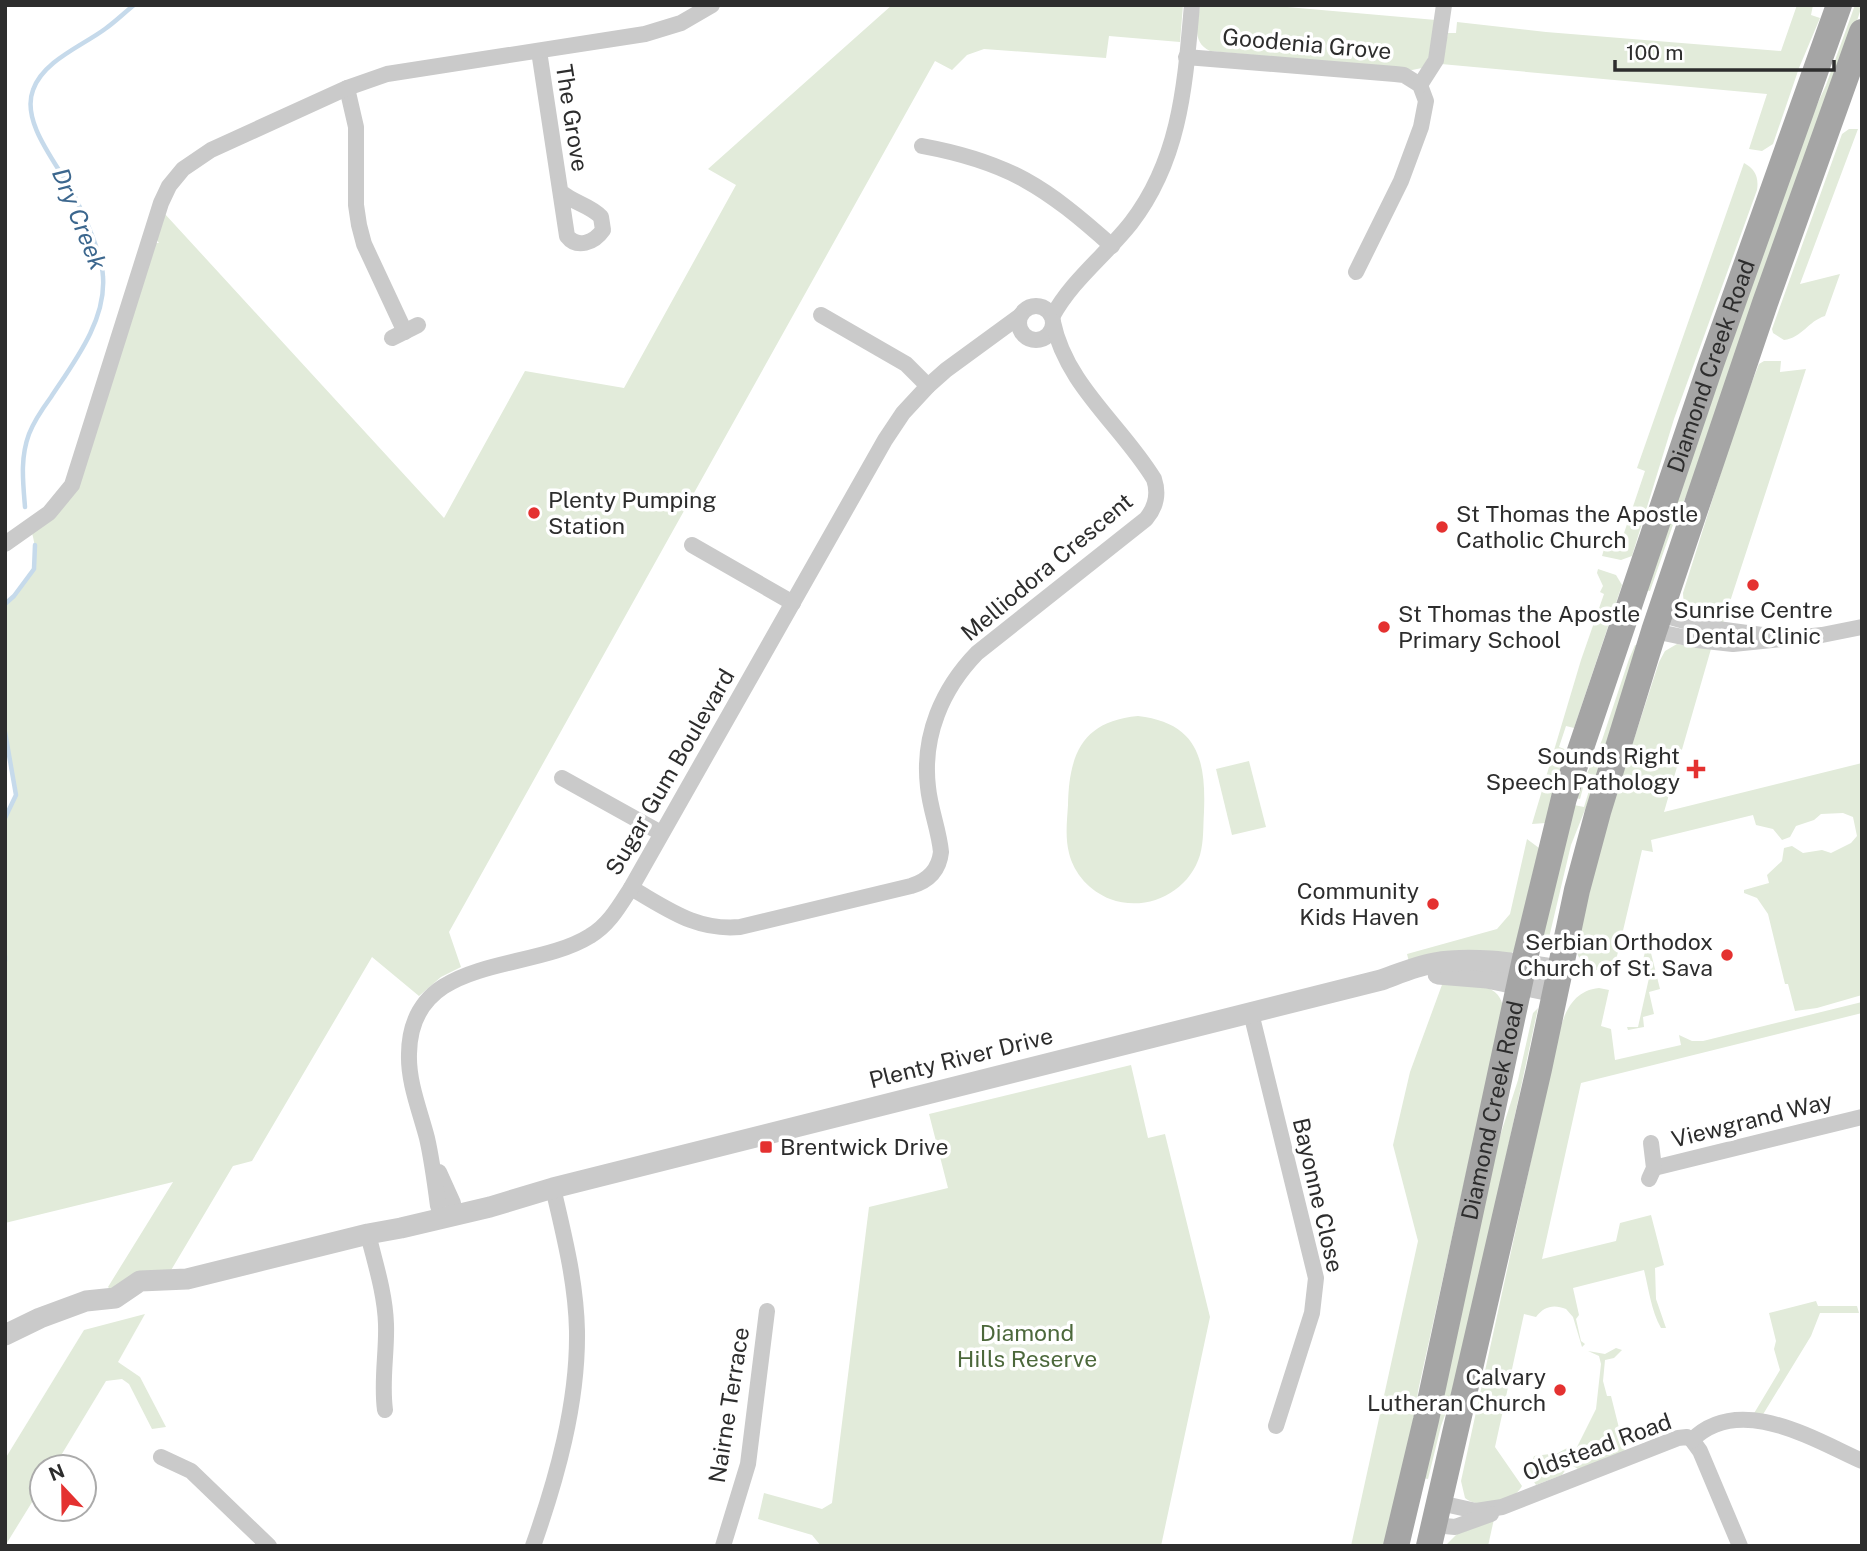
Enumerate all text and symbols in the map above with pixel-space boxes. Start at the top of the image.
street label: Goodenia Grove [1221,23,1393,64]
scale bar [1615,28,1834,72]
text: 100 m [1626,40,1683,65]
street label: The Grove [551,62,594,173]
water label: Dry Creek [47,164,113,274]
street label: Diamond Creek Road [1661,256,1760,476]
place label: Plenty Pumping Station [548,486,717,539]
street label: Melliodora Crescent [955,487,1138,646]
place label: St Thomas the Apostle Catholic Church [1456,500,1698,553]
marker: Plenty Pumping Station [526,505,542,521]
marker: St Thomas the Apostle Catholic Church [1434,519,1450,535]
marker: Sunrise Centre Dental Clinic [1745,577,1761,593]
place label: Sunrise Centre Dental Clinic [1673,596,1833,649]
place label: St Thomas the Apostle Primary School [1398,600,1640,653]
marker: St Thomas the Apostle Primary School [1376,619,1392,635]
street label: Sugar Gum Boulevard [599,664,740,880]
place label: Sounds Right Speech Pathology [1486,742,1680,795]
marker: Sounds Right Speech Pathology [1686,759,1706,779]
place label: Community Kids Haven [1297,877,1419,930]
marker: Community Kids Haven [1425,896,1441,912]
place label: Serbian Orthodox Church of St. Sava [1517,928,1713,981]
marker: Serbian Orthodox Church of St. Sava [1719,947,1735,963]
street label: Diamond Creek Road [1455,998,1529,1223]
street label: Plenty River Drive [866,1022,1056,1093]
street label: Viewgrand Way [1669,1086,1835,1153]
street label: Bayonne Close [1288,1115,1349,1275]
place label: Brentwick Drive [780,1133,949,1160]
marker: Brentwick Drive [758,1139,774,1155]
park label: Diamond Hills Reserve [957,1319,1097,1372]
street label: Nairne Terrace [703,1325,754,1485]
place label: Calvary Lutheran Church [1367,1363,1546,1416]
marker: Calvary Lutheran Church [1552,1382,1568,1398]
street label: Oldstead Road [1519,1407,1675,1486]
north arrow [28,1453,98,1523]
text: N [46,1459,68,1485]

